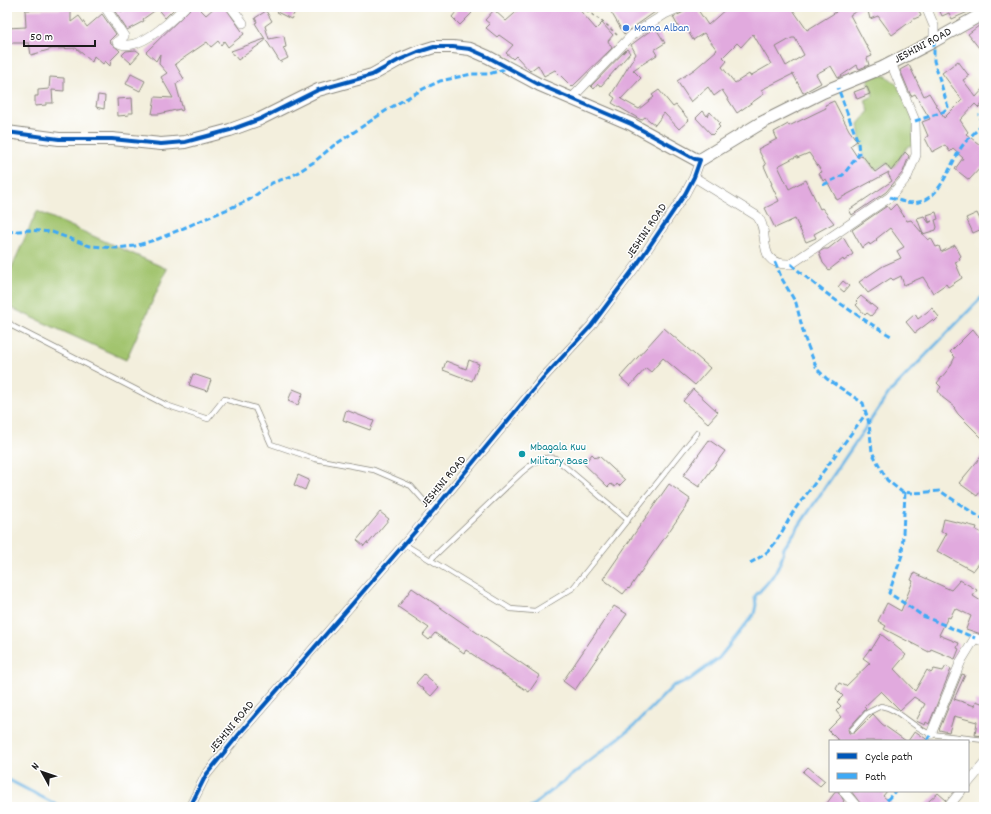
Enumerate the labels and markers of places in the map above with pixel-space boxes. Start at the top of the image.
place label: Mama Alban [634,20,690,37]
marker: Mama Alban [621,23,631,33]
place label: Mbagala Kuu Military Base [530,439,588,470]
marker: Mbagala Kuu Military Base [517,449,527,459]

